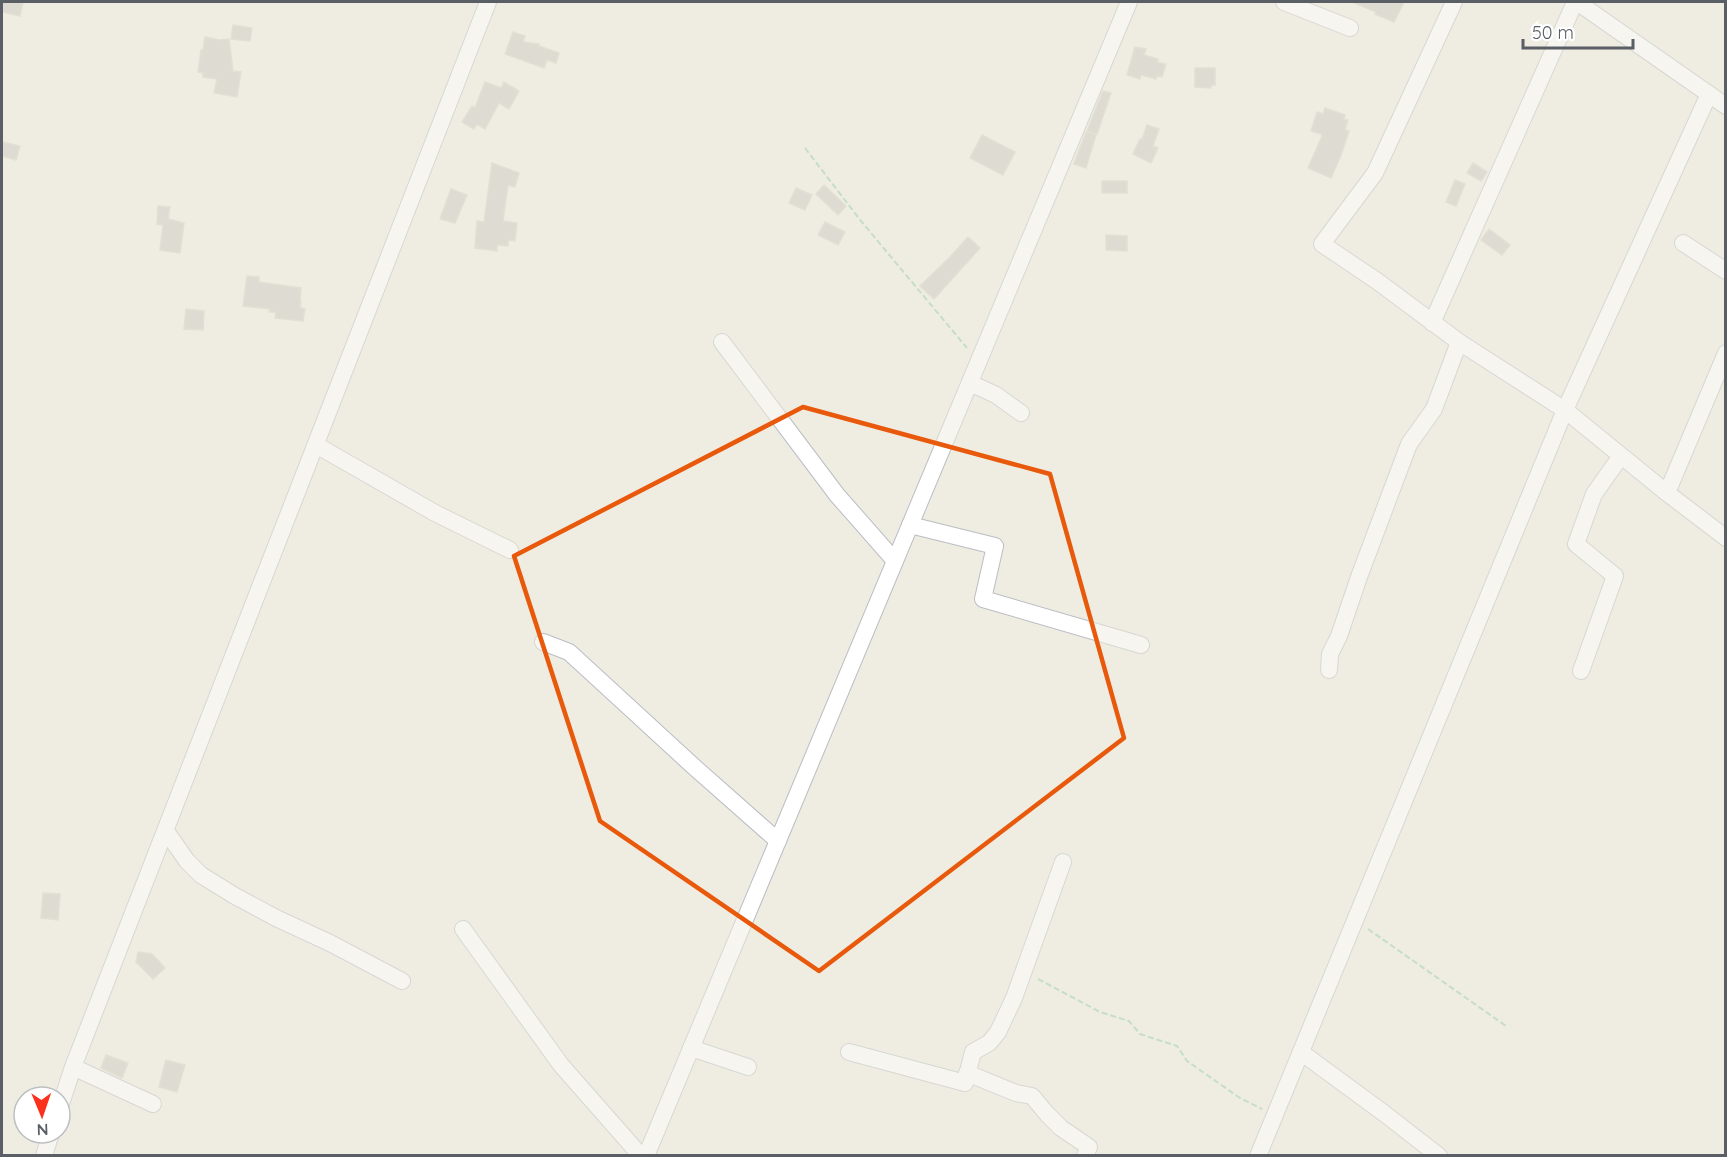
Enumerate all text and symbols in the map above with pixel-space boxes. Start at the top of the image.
scale bar [1523,12,1632,50]
text: 50 m [1532,21,1574,44]
north arrow [12,1085,72,1145]
text: N [36,1120,49,1140]

